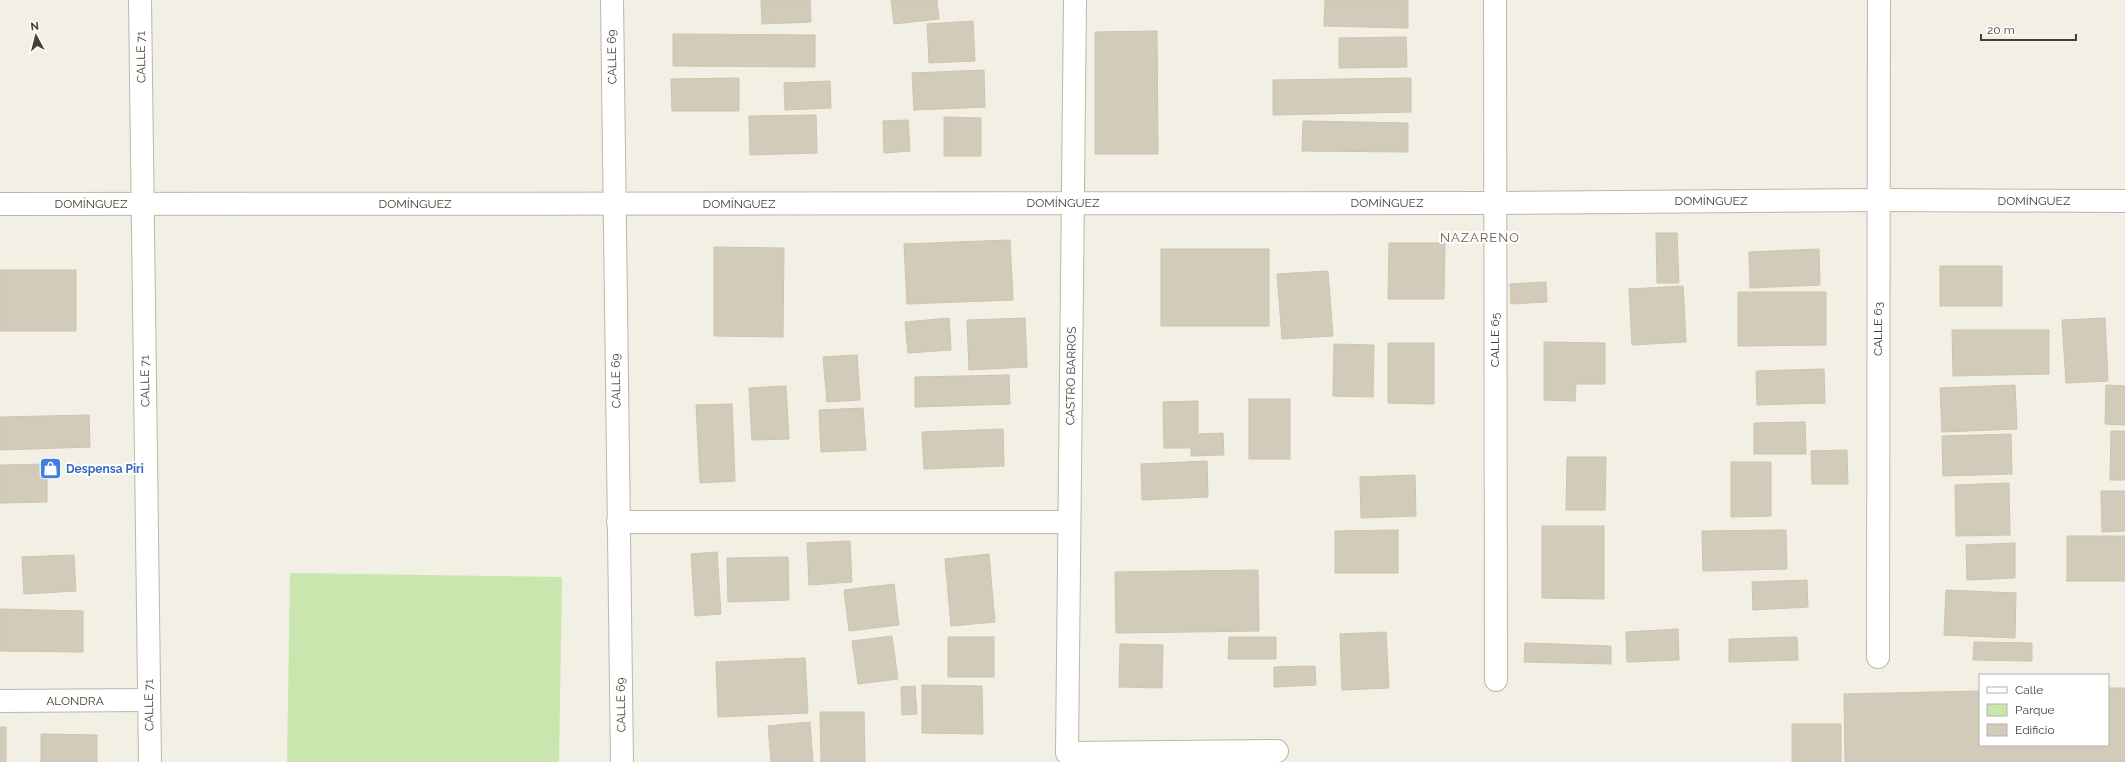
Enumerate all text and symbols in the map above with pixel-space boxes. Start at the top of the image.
north arrow [16,16,56,56]
scale bar [1981,16,2076,42]
text: N [30,20,40,34]
text: 20 m [1987,23,2015,37]
street label: CALLE 69 [605,29,619,85]
street label: CALLE 71 [134,31,148,83]
street label: DOMÍNGUEZ [1675,194,1748,208]
street label: DOMÍNGUEZ [1998,194,2071,208]
street label: DOMÍNGUEZ [1027,196,1100,210]
street label: DOMÍNGUEZ [1351,196,1424,210]
street label: DOMÍNGUEZ [55,197,128,211]
street label: DOMÍNGUEZ [379,197,452,211]
street label: DOMÍNGUEZ [703,197,776,211]
district label: NAZARENO [1440,230,1520,245]
street label: CALLE 63 [1871,302,1885,356]
street label: CALLE 65 [1488,312,1502,367]
street label: CASTRO BARROS [1063,327,1079,425]
street label: CALLE 69 [609,353,623,409]
street label: CALLE 71 [138,355,152,407]
shop icon: Despensa Piri [37,456,63,482]
place label: Despensa Piri [66,462,144,476]
legend [1979,674,2109,746]
street label: CALLE 69 [614,677,628,733]
street label: CALLE 71 [142,679,156,731]
text: Calle [2015,683,2043,697]
street label: ALONDRA [46,694,104,708]
text: Parque [2015,703,2055,717]
text: Edificio [2015,723,2055,737]

